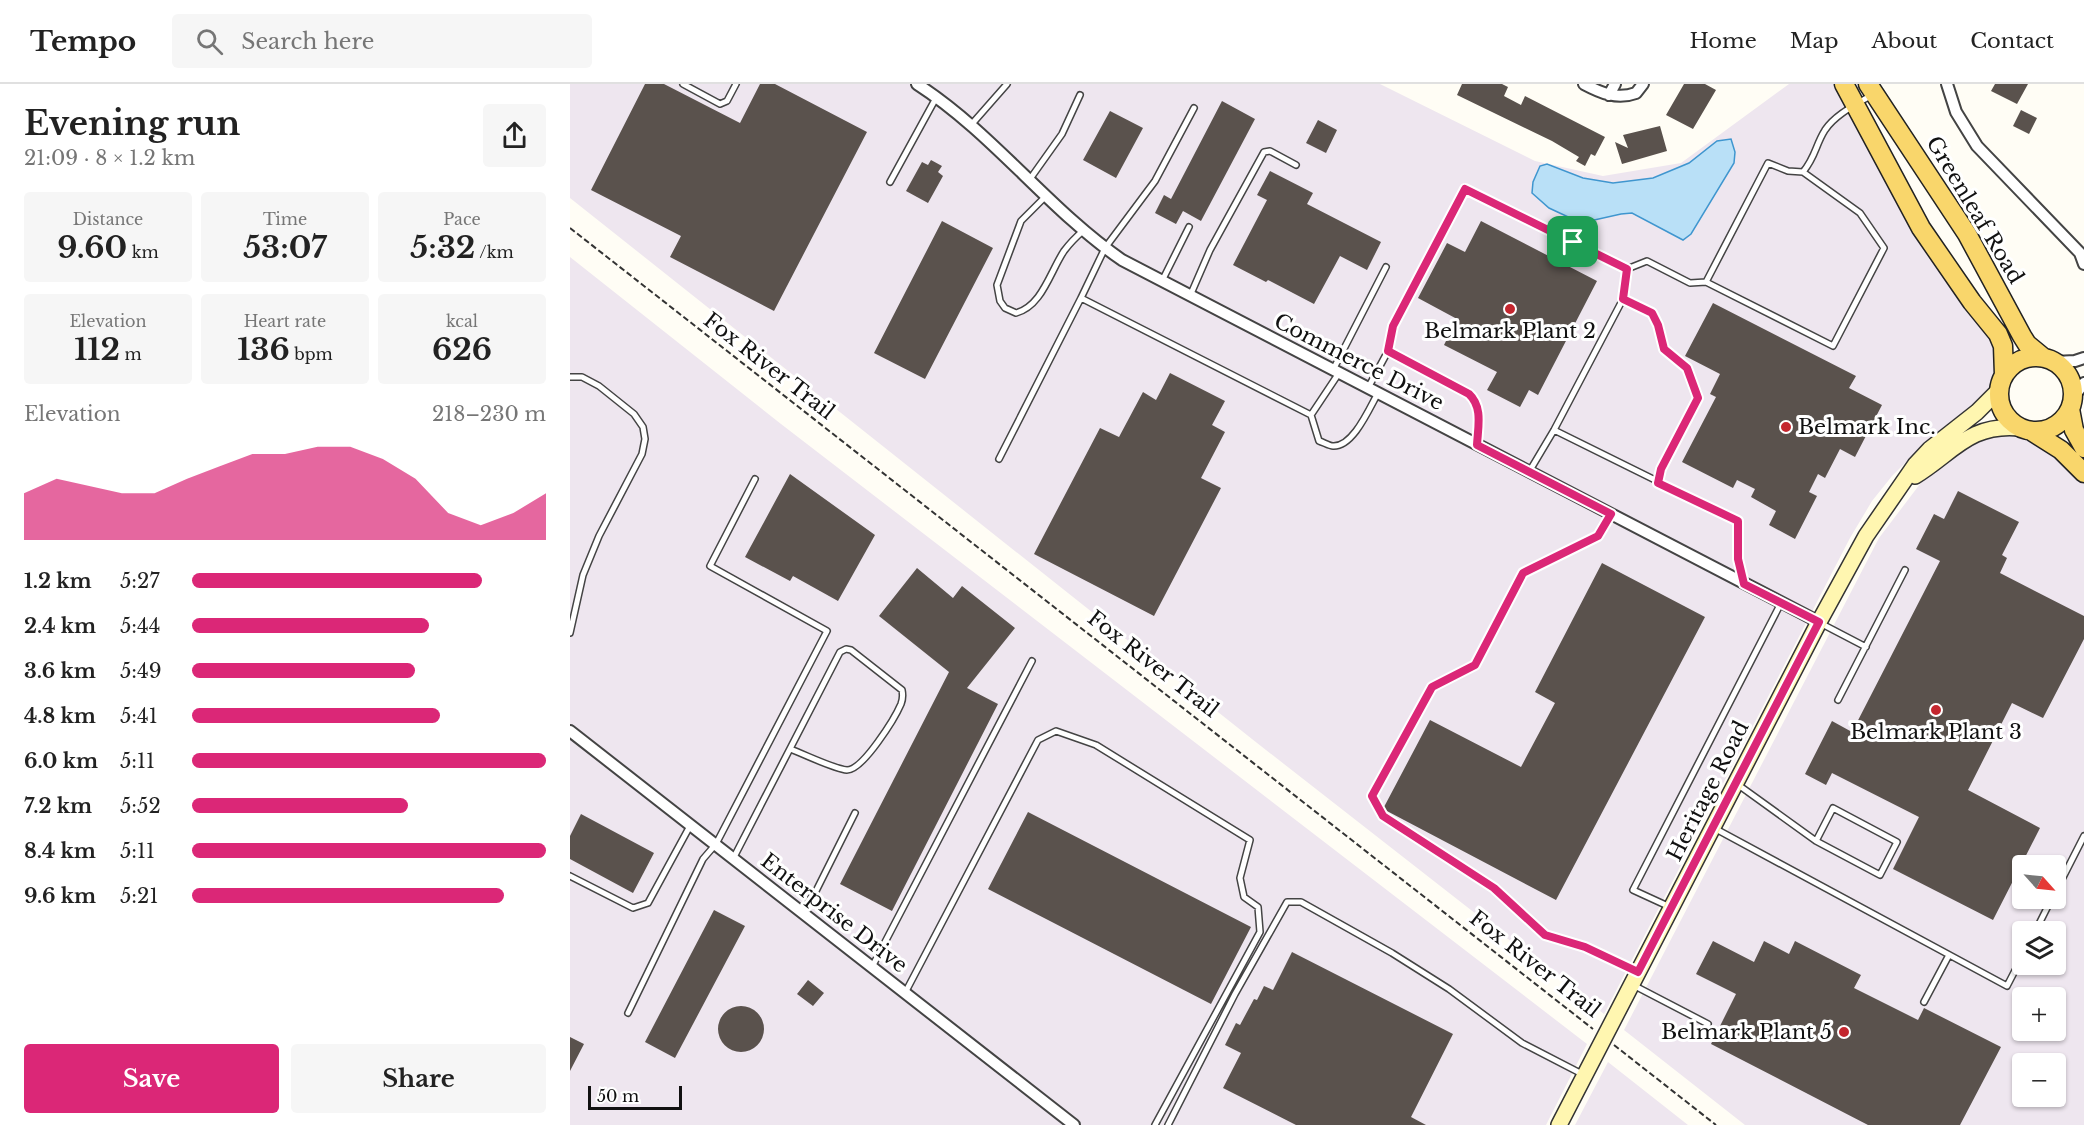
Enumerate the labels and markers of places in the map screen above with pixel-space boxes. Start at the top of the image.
pin [1547,216,1598,267]
marker: Belmark Plant 2 [1503,302,1517,316]
place label: Belmark Plant 2 [1424,318,1596,344]
place label: Belmark Inc. [1798,414,1936,440]
marker: Belmark Inc. [1779,420,1793,434]
marker: Belmark Plant 3 [1929,703,1943,717]
place label: Belmark Plant 3 [1850,719,2022,745]
place label: Belmark Plant 5 [1661,1019,1832,1045]
marker: Belmark Plant 5 [1837,1025,1851,1039]

